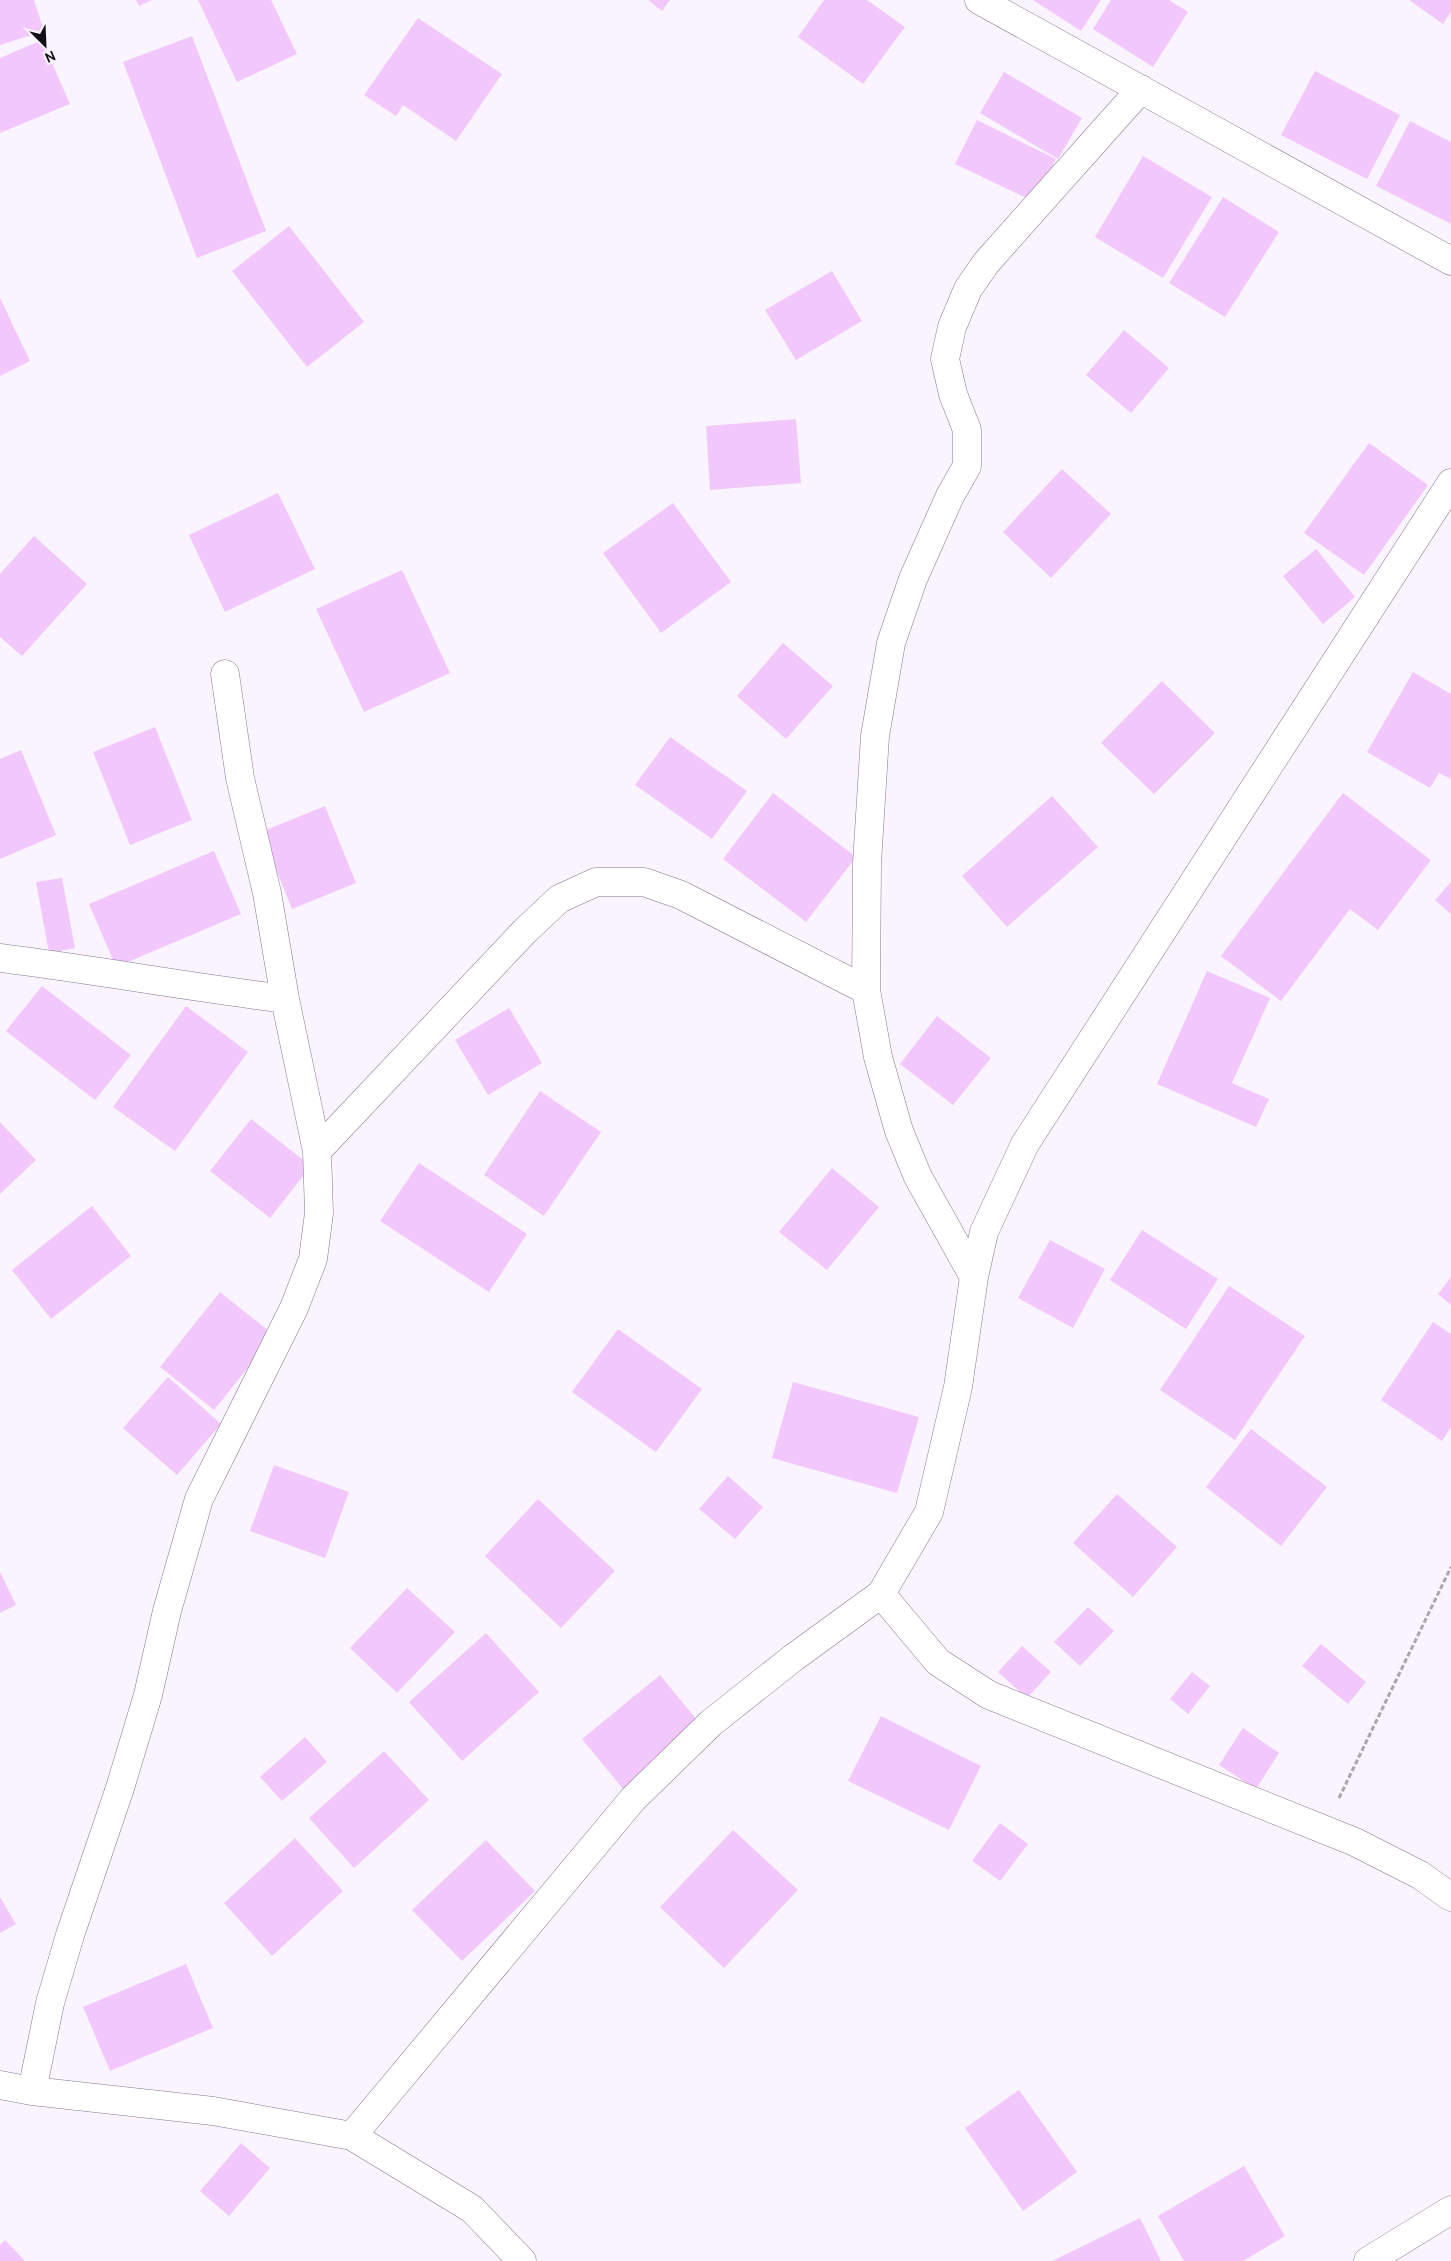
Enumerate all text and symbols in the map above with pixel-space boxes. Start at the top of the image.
north arrow [20,20,70,70]
text: N [42,47,58,67]

